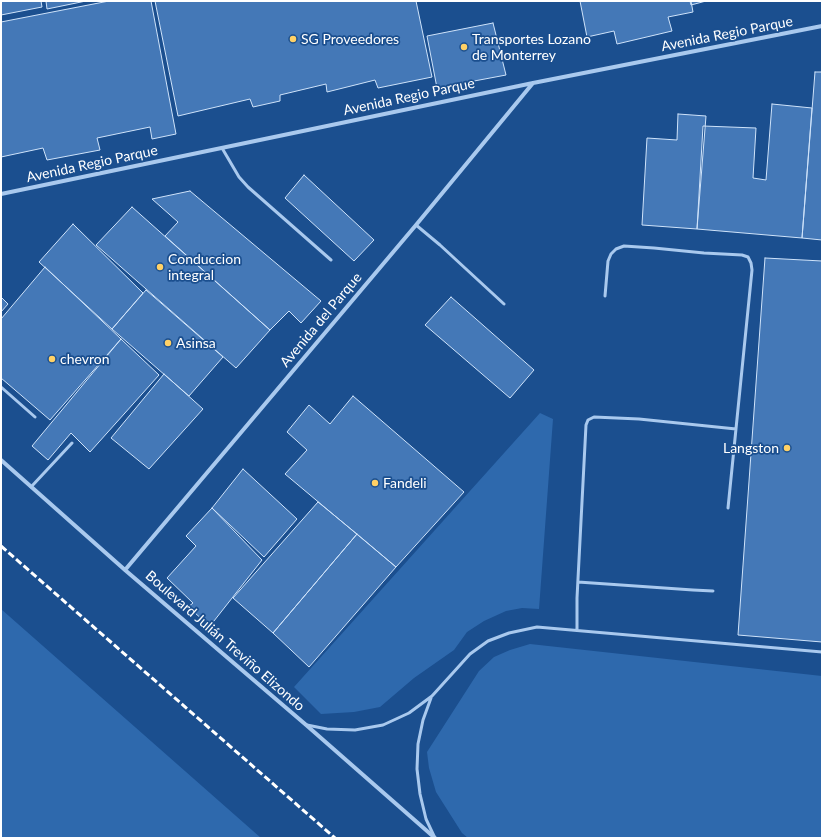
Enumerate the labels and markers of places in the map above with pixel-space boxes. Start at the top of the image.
place label: SG Proveedores [301,31,399,47]
place label: Transportes Lozano de Monterrey [472,31,591,64]
marker: SG Proveedores [288,34,298,44]
marker: Transportes Lozano de Monterrey [459,42,469,52]
place label: Conduccion integral [168,251,241,284]
marker: Conduccion integral [155,262,165,272]
place label: Asinsa [176,335,216,351]
marker: Asinsa [163,338,173,348]
place label: chevron [60,351,110,367]
marker: chevron [47,354,57,364]
place label: Langston [723,440,779,456]
marker: Langston [782,443,792,453]
place label: Fandeli [383,475,427,491]
marker: Fandeli [370,478,380,488]

